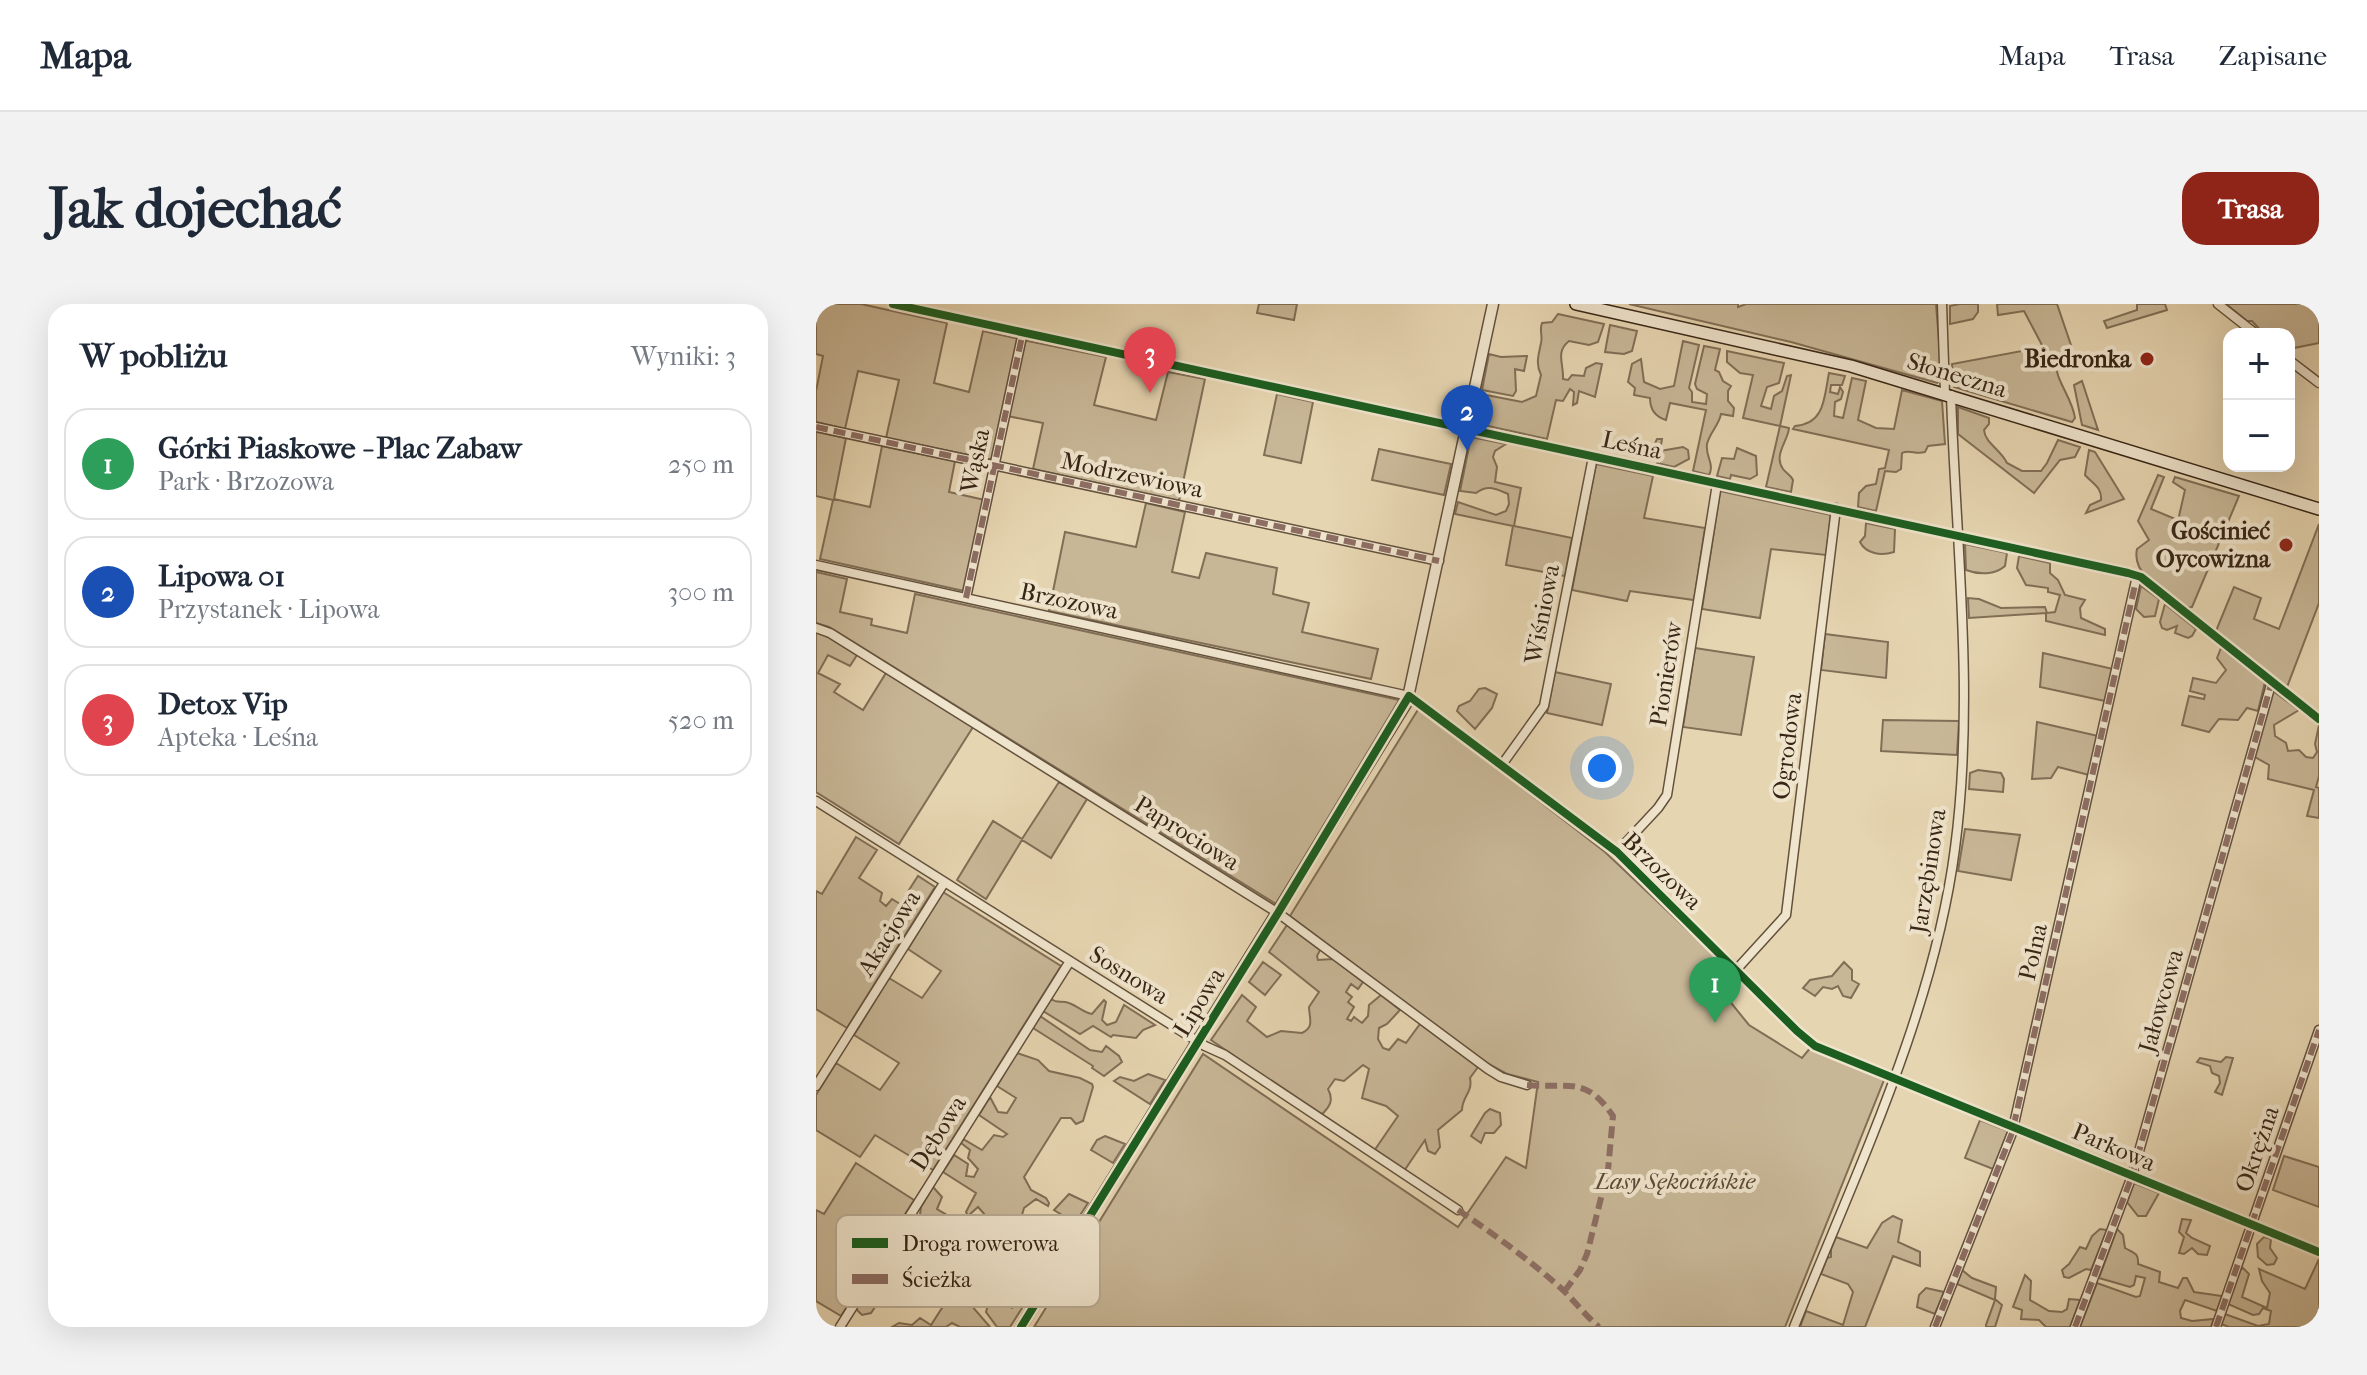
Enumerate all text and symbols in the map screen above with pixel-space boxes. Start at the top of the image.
text: Mapa [40,33,131,78]
text: Mapa [1999,39,2065,72]
text: Trasa [2109,39,2175,72]
text: Zapisane [2219,39,2327,72]
button: Trasa [2182,172,2319,245]
text: Jak dojechać [48,176,342,241]
pin: 3 [1124,327,1176,393]
map controls [2223,328,2295,472]
button: + [2223,328,2295,400]
text: W pobliżu [80,336,227,376]
text: Wyniki: 3 [631,341,736,372]
place label: Biedronka [2024,345,2132,373]
street label: Słoneczna [1904,347,2011,404]
marker: Biedronka [2138,350,2156,368]
pin: 2 [1441,385,1493,451]
button: − [2223,400,2295,472]
street label: Wąska [954,425,997,497]
street label: Leśna [1600,425,1665,465]
text: Górki Piaskowe - Plac Zabaw [158,431,522,466]
street label: Modrzewiowa [1058,446,1206,504]
text: 1 [103,449,113,480]
text: 250 m [668,449,734,480]
text: Park · Brzozowa [158,466,334,497]
place label: Gościnieć Oycowizna [2156,517,2271,573]
marker: Gościnieć Oycowizna [2277,536,2295,554]
text: Lipowa 01 [158,559,285,594]
street label: Wiśniowa [1518,561,1566,667]
text: 2 [101,577,115,608]
text: 300 m [667,577,734,608]
street label: Brzozowa [1017,577,1121,625]
text: Przystanek · Lipowa [158,594,380,625]
street label: Pionierów [1644,619,1688,728]
text: Detox Vip [158,687,288,722]
street label: Ogrodowa [1767,690,1808,801]
text: 3 [103,705,113,736]
text: 520 m [668,705,734,736]
text: Apteka · Leśna [158,722,318,753]
your location [1582,748,1622,788]
street label: Paprociowa [1129,790,1245,877]
street label: Jarzębinowa [1904,806,1953,938]
street label: Brzozowa [1616,826,1708,916]
street label: Akacjowa [851,884,927,982]
street label: Polna [2013,920,2053,983]
street label: Sosnowa [1084,940,1174,1011]
street label: Jałowcowa [2132,945,2189,1058]
pin: 1 [1689,957,1741,1023]
street label: Lipowa [1168,962,1231,1041]
street label: Dębowa [904,1090,973,1176]
street label: Okrężna [2229,1102,2286,1196]
street label: Parkowa [2068,1117,2161,1177]
park label: Lasy Sękocińskie [1593,1167,1757,1196]
legend [836,1215,1100,1307]
text: Droga rowerowa [902,1231,1060,1257]
text: Ścieżka [902,1266,972,1293]

